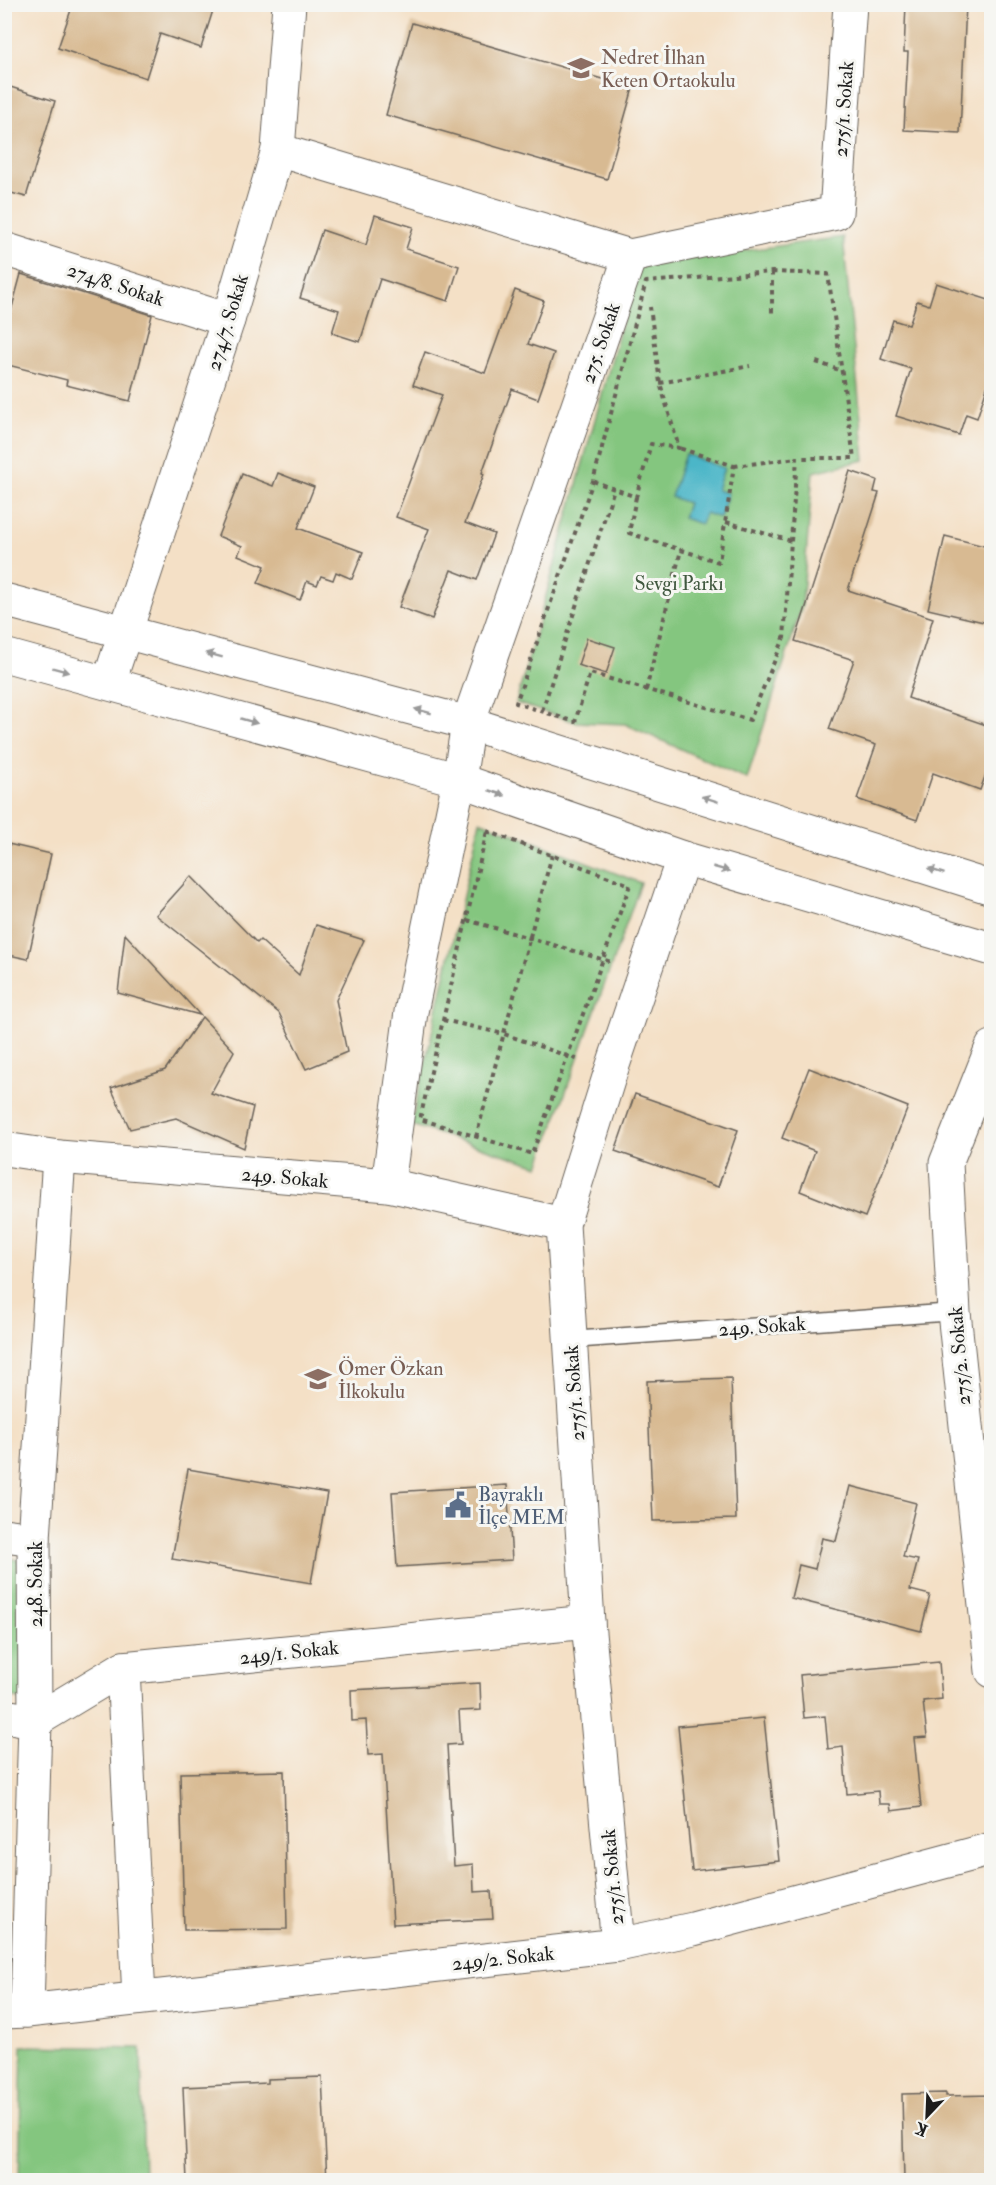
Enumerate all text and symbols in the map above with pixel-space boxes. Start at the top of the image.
place label: Nedret İlhan Keten Ortaokulu [601,45,736,93]
school or university icon: Nedret İlhan Keten Ortaokulu [566,53,596,83]
street label: 275/1. Sokak [828,60,859,158]
street label: 274/8. Sokak [64,257,168,312]
street label: 274/7. Sokak [201,270,254,374]
street label: 275. Sokak [575,299,626,387]
park label: Sevgi Parkı [635,571,723,596]
one-way arrow [205,650,223,659]
one-way arrow [52,665,70,675]
one-way arrow [414,706,432,715]
one-way arrow [240,717,258,727]
one-way arrow [488,789,506,799]
one-way arrow [701,794,719,804]
one-way arrow [712,865,730,874]
one-way arrow [927,866,945,875]
street label: 249. Sokak [240,1161,330,1194]
street label: 275/2. Sokak [943,1305,976,1406]
street label: 249. Sokak [718,1311,807,1342]
street label: 275/1. Sokak [559,1344,590,1442]
place label: Ömer Özkan İlkokulu [338,1356,444,1404]
school or university icon: Ömer Özkan İlkokulu [303,1364,333,1394]
place label: Bayraklı İlçe MEM [478,1482,565,1530]
public building icon: Bayraklı İlçe MEM [443,1490,473,1520]
street label: 248. Sokak [23,1540,48,1627]
street label: 249/1. Sokak [238,1635,340,1670]
street label: 275/1. Sokak [596,1828,629,1926]
street label: 249/2. Sokak [451,1941,556,1976]
north arrow [897,2086,957,2146]
text: K [912,2117,931,2140]

